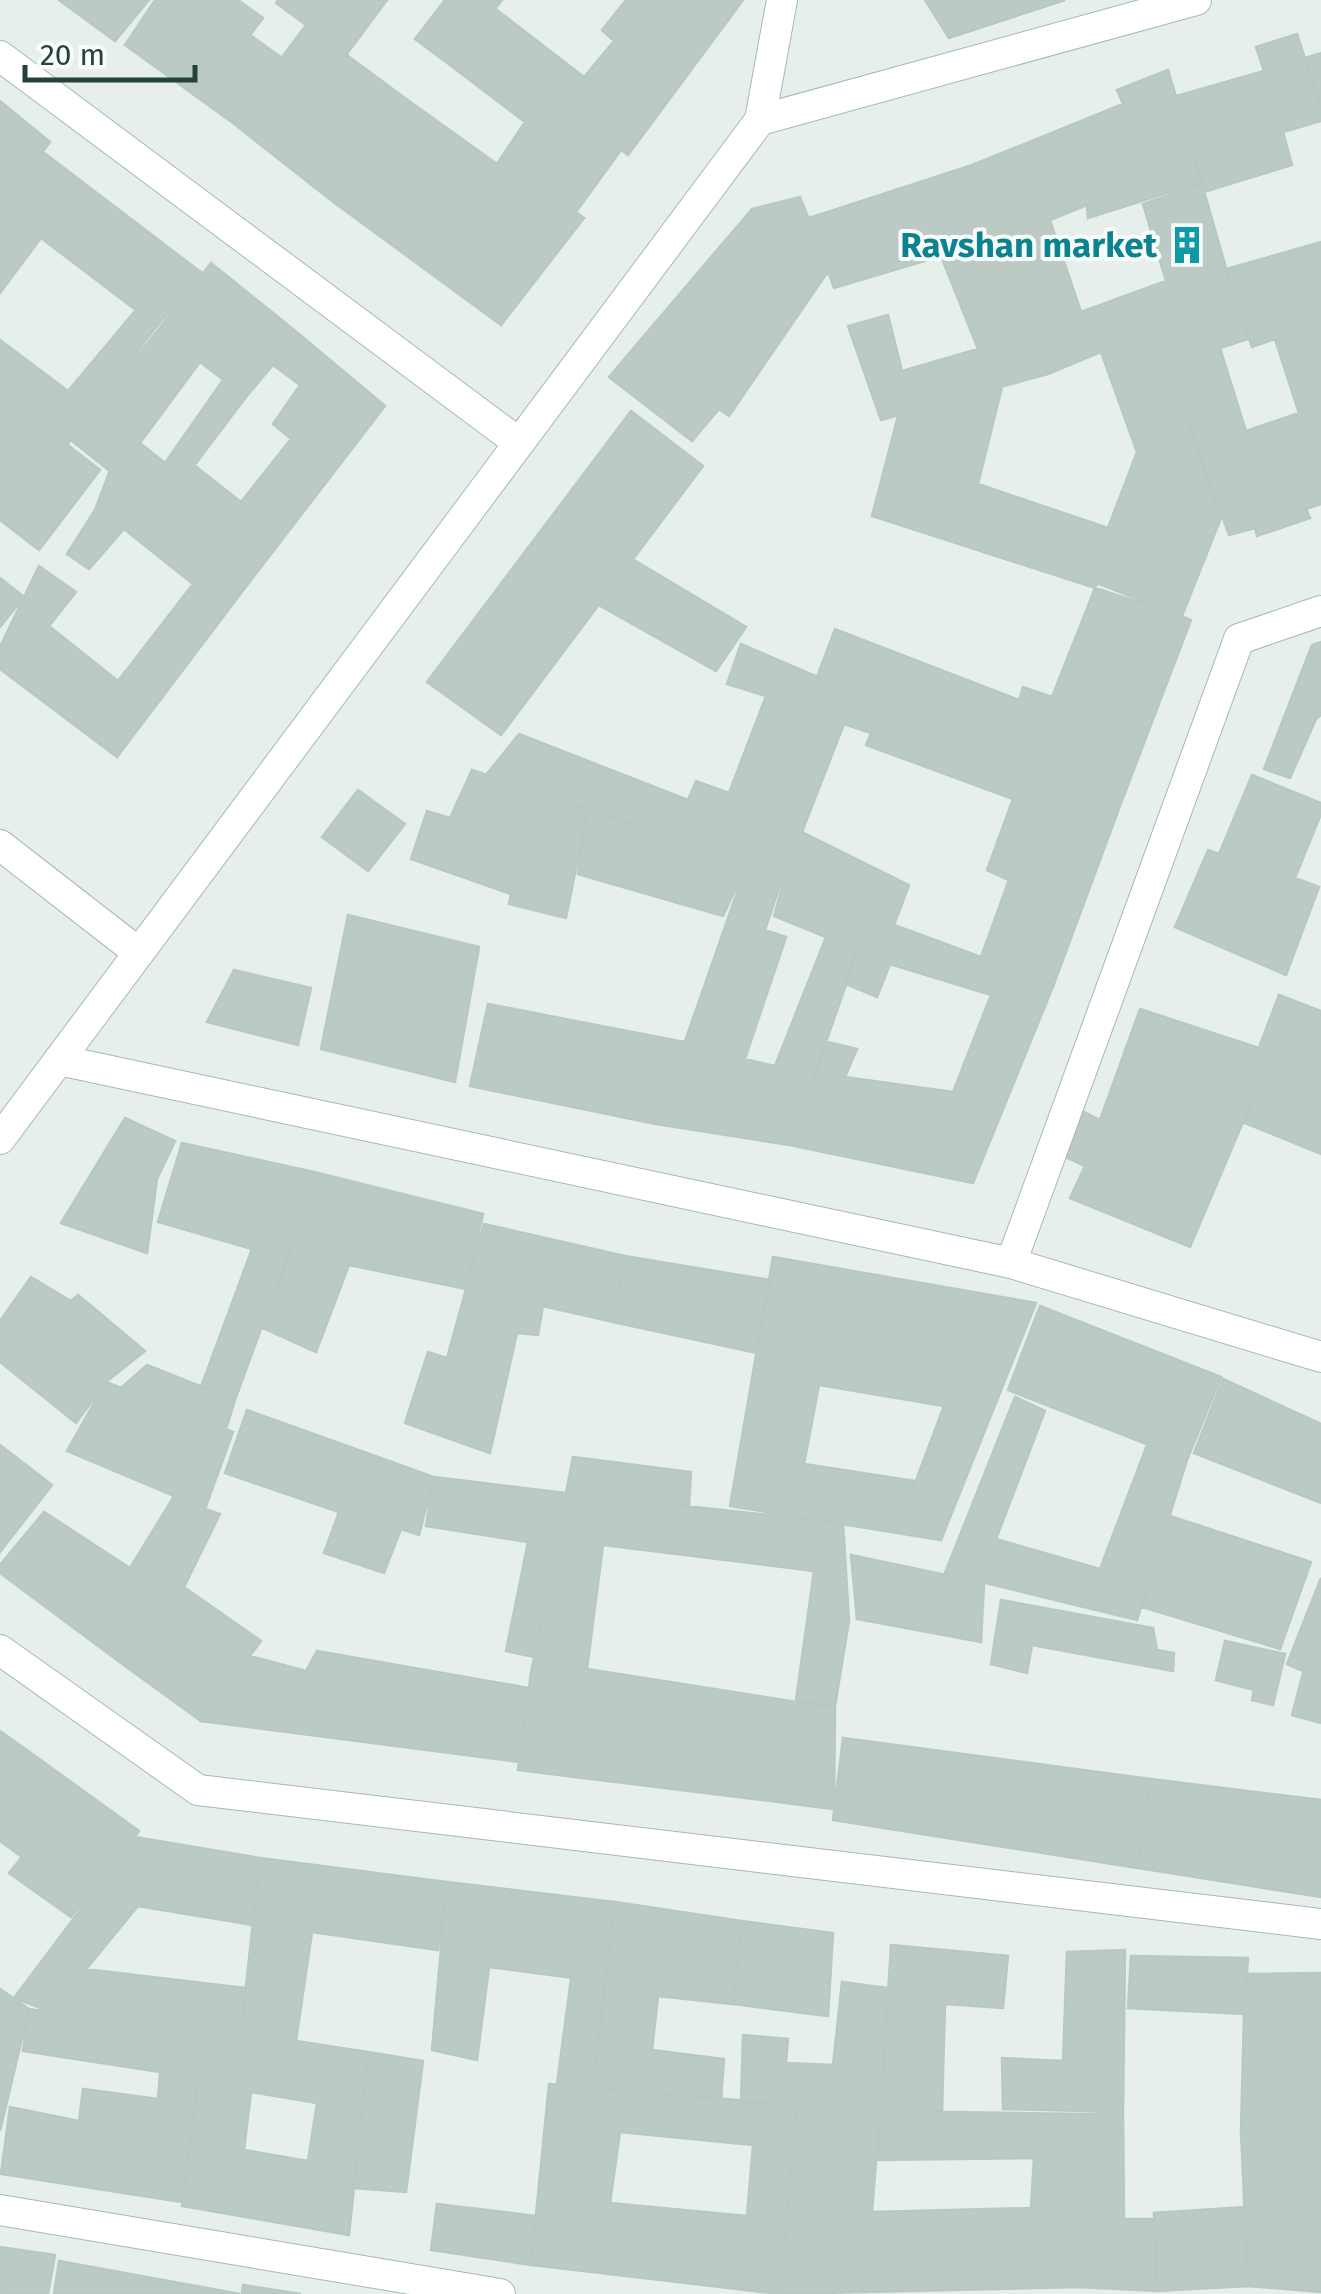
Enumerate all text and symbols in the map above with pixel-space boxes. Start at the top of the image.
scale bar [25,20,195,82]
text: 20 m [40,37,105,73]
place label: Ravshan market [900,224,1157,266]
building icon: Ravshan market [1166,224,1208,266]

